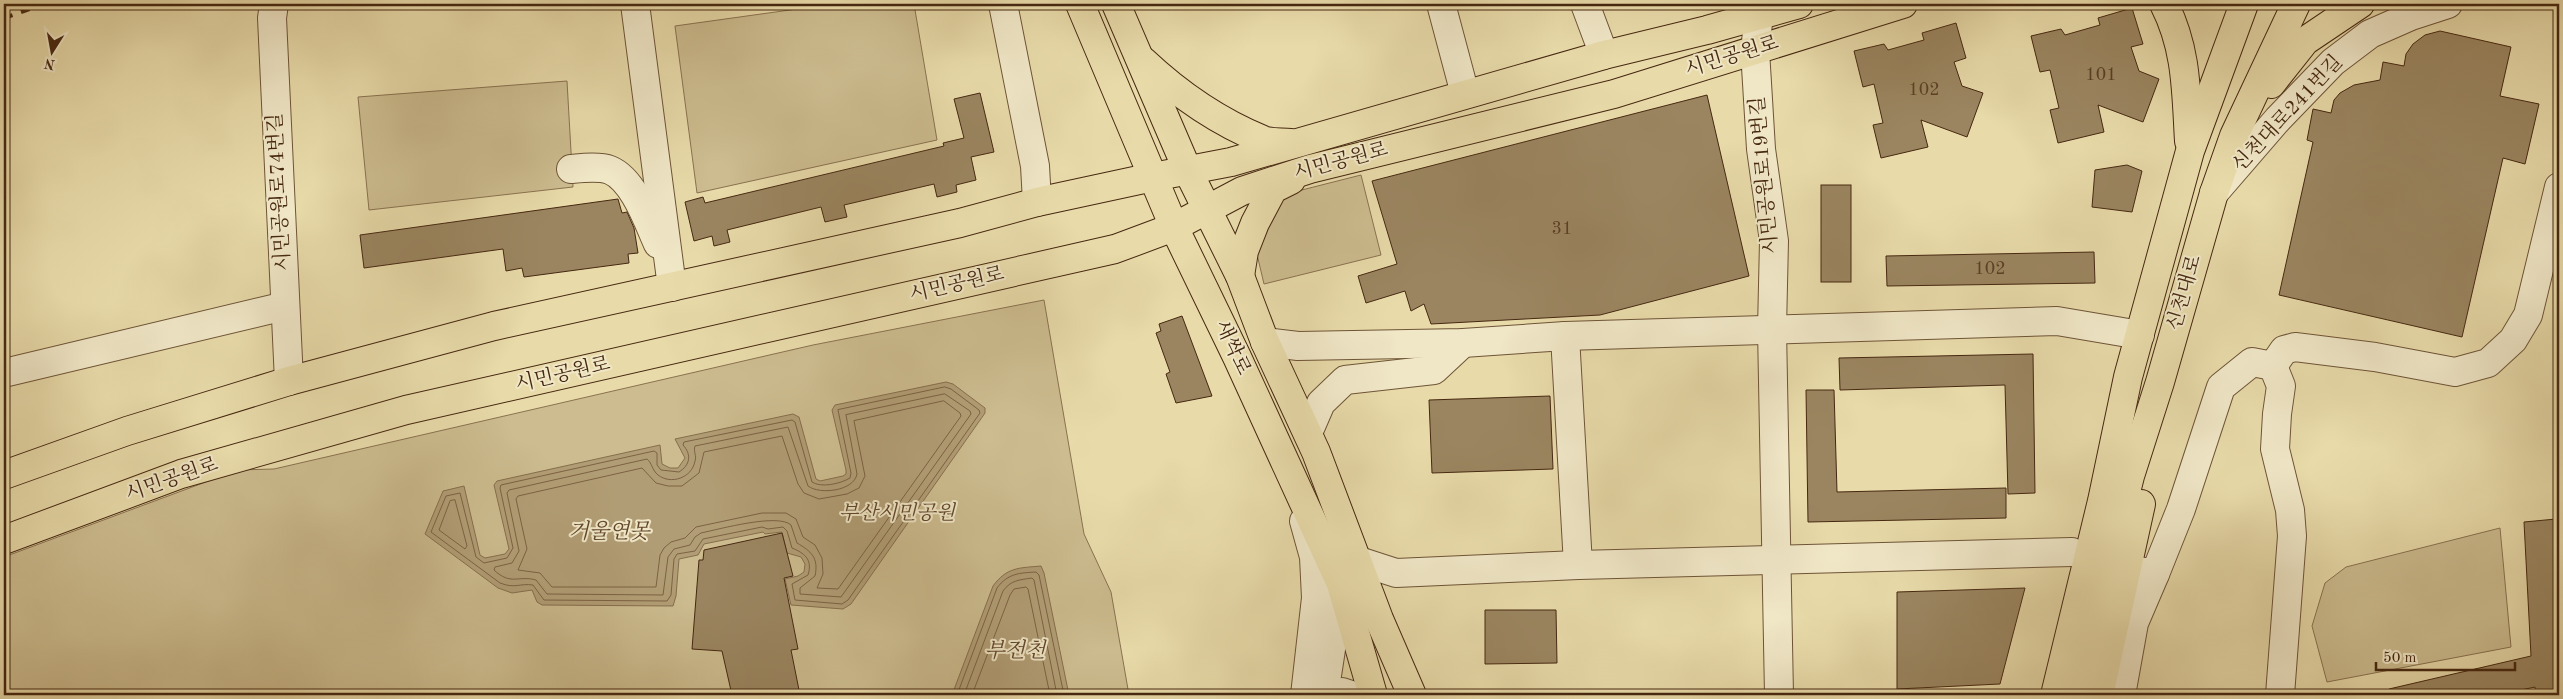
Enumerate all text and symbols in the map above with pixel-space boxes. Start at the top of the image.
north arrow [28,28,78,78]
street label: 시민공원로 [1682,31,1781,81]
street label: 신천대로241번길 [2228,51,2347,176]
text: N [43,56,56,72]
house number: 101 [2085,66,2117,84]
house number: 102 [1908,81,1940,99]
street label: 시민공원로19번길 [1746,95,1782,255]
street label: 시민공원로74번길 [264,112,294,272]
street label: 시민공원로 [1291,138,1390,184]
house number: 31 [1552,220,1572,238]
street label: 신천대로 [2163,253,2205,333]
house number: 102 [1974,260,2006,278]
street label: 시민공원로 [907,262,1006,306]
street label: 새싹로 [1211,317,1255,378]
street label: 시민공원로 [513,352,612,396]
street label: 시민공원로 [122,453,221,505]
park label: 부산시민공원 [839,501,957,524]
water label: 거울연못 [568,520,651,543]
water label: 부전천 [985,639,1047,662]
scale bar [2376,639,2514,671]
text: 50 m [2383,651,2417,666]

